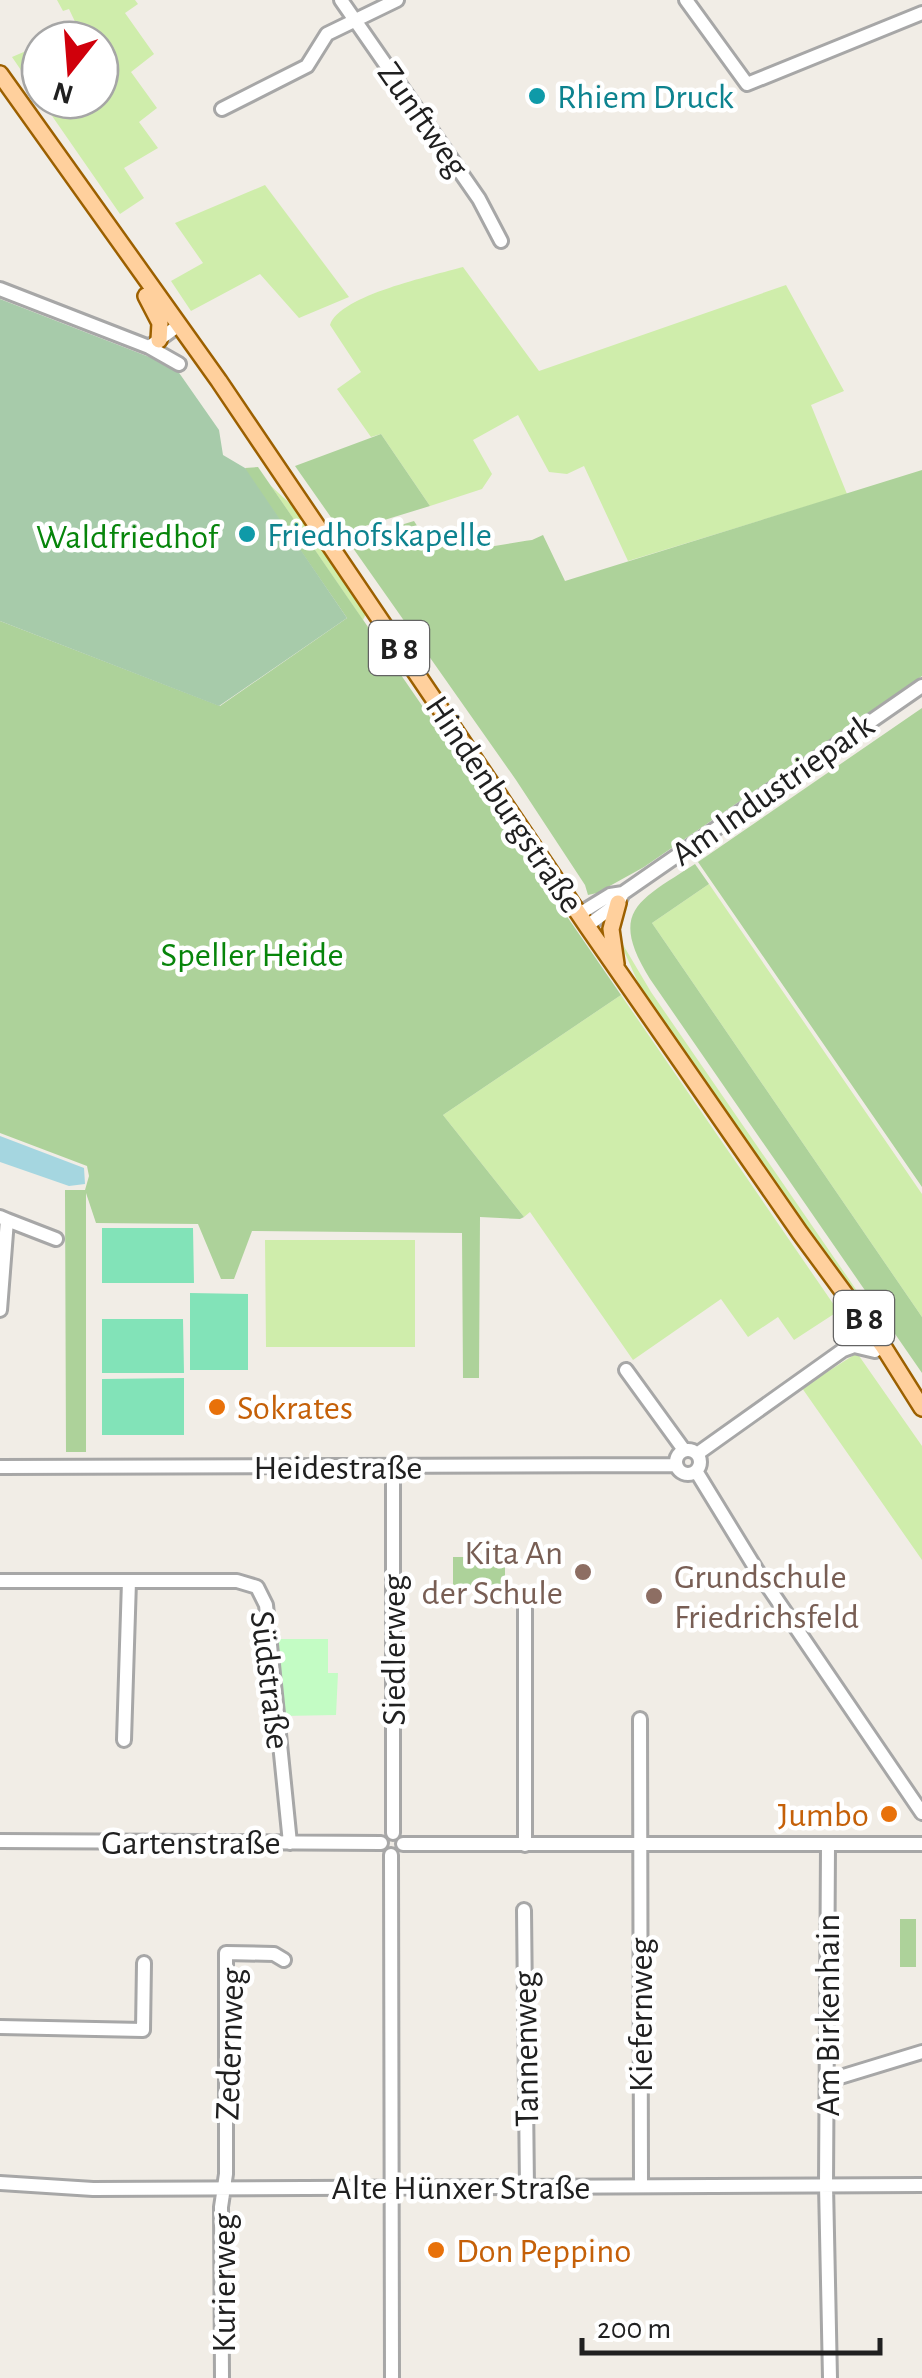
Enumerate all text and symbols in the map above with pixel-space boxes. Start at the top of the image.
north arrow [20,20,120,120]
street label: Zunftweg [371,56,475,184]
text: N [50,76,77,108]
place label: Rhiem Druck [557,80,734,115]
marker: Rhiem Druck [526,85,548,107]
place label: Friedhofskapelle [267,518,492,553]
park label: Waldfriedhof [36,520,221,555]
marker: Friedhofskapelle [236,523,258,545]
road number: B 8 [369,621,429,675]
street label: Hindenburgstraße [418,690,589,920]
street label: Am Industriepark [665,708,880,873]
park label: Speller Heide [160,938,344,973]
road number: B 8 [834,1291,894,1345]
place label: Sokrates [237,1391,353,1426]
marker: Sokrates [206,1396,228,1418]
street label: Heidestraße [254,1451,422,1486]
place label: Kita An der Schule [422,1536,563,1611]
place label: Grundschule Friedrichsfeld [674,1560,859,1635]
marker: Kita An der Schule [572,1561,594,1583]
street label: Siedlerweg [377,1574,412,1726]
marker: Grundschule Friedrichsfeld [643,1585,665,1607]
street label: Südstraße [244,1609,295,1751]
place label: Jumbo [778,1798,869,1833]
marker: Jumbo [878,1803,900,1825]
street label: Gartenstraße [101,1826,281,1861]
street label: Am Birkenhain [811,1914,846,2116]
street label: Kiefernweg [624,1938,659,2092]
street label: Zedernweg [210,1967,251,2121]
street label: Tannenweg [508,1971,545,2127]
street label: Alte Hünxer Straße [332,2171,590,2206]
street label: Kurierweg [207,2213,242,2353]
place label: Don Peppino [456,2234,632,2269]
marker: Don Peppino [425,2239,447,2261]
scale bar [582,2293,880,2355]
text: 200 m [597,2314,671,2344]

